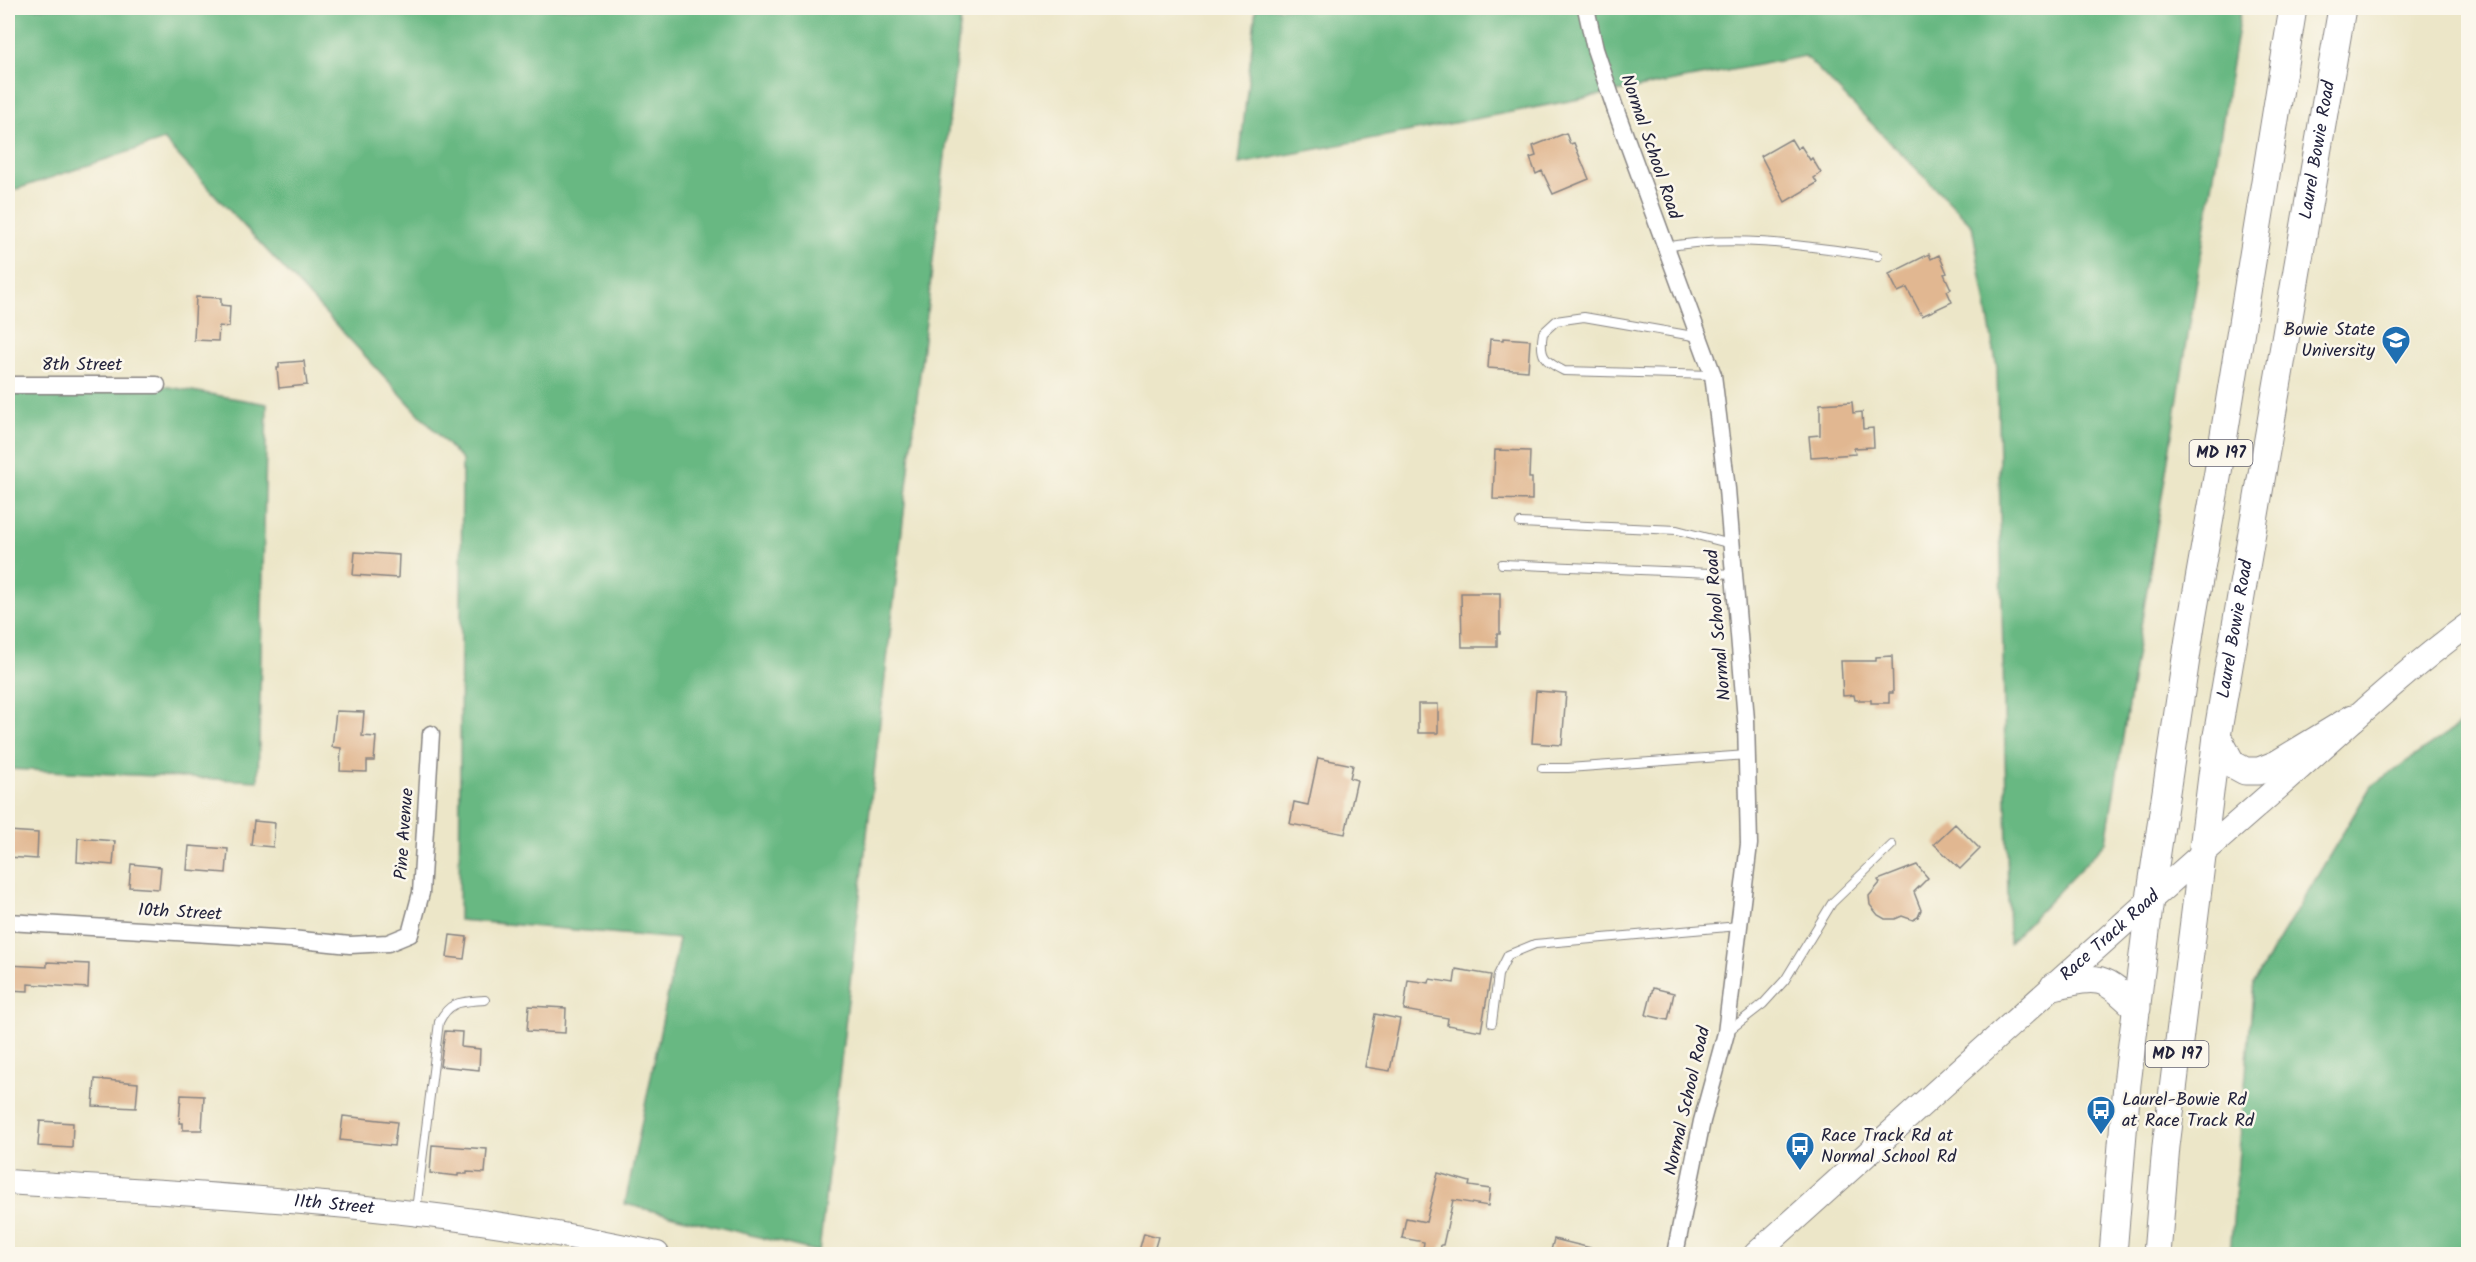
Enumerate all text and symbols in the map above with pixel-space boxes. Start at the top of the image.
street label: Normal School Road [1612,70,1689,225]
street label: Laurel Bowie Road [2291,78,2344,222]
place label: Bowie State University [2284,316,2376,366]
school or university icon: Bowie State University [2380,324,2412,366]
street label: 8th Street [42,351,123,380]
road number: MD 197 [2190,440,2252,466]
street label: Normal School Road [1698,547,1740,702]
street label: Laurel Bowie Road [2209,557,2262,701]
street label: Pine Avenue [387,787,423,881]
street label: Race Track Road [2053,882,2167,989]
street label: 10th Street [137,896,224,930]
street label: Normal School Road [1657,1023,1719,1178]
road number: MD 197 [2146,1041,2208,1067]
place label: Laurel-Bowie Rd at Race Track Rd [2122,1086,2255,1136]
bus stop icon: Laurel-Bowie Rd at Race Track Rd [2085,1094,2117,1136]
place label: Race Track Rd at Normal School Rd [1821,1122,1957,1172]
bus stop icon: Race Track Rd at Normal School Rd [1784,1130,1816,1172]
street label: 11th Street [293,1187,377,1223]

